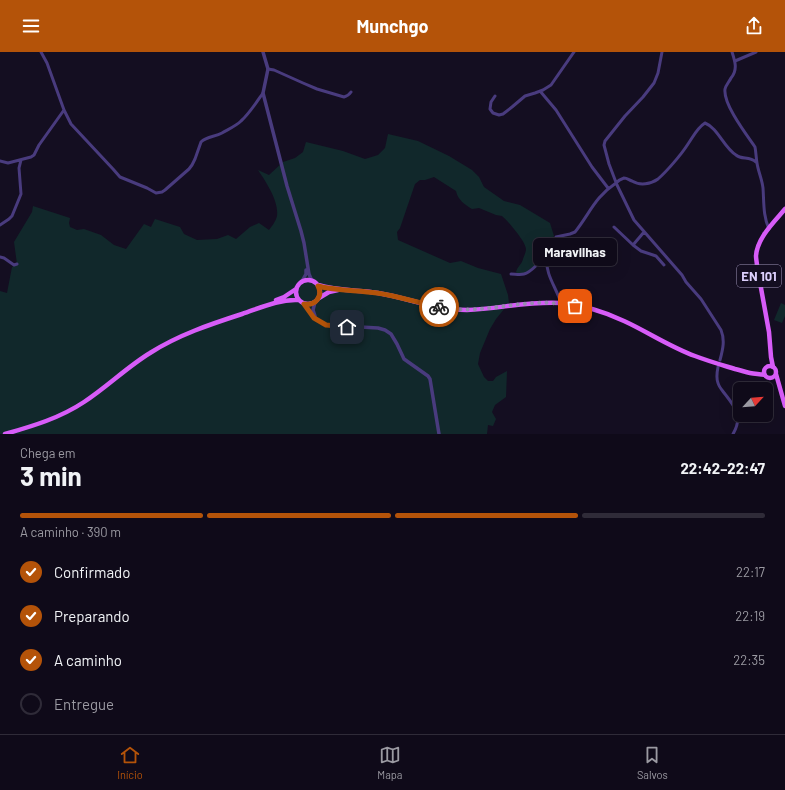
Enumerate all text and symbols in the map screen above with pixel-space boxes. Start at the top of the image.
icon: menu [20,15,42,37]
text: Munchgo [356,15,429,37]
icon: share [743,15,765,37]
callout: Maravilhas [533,238,617,266]
text: Maravilhas [544,244,606,260]
road number: EN 101 [737,265,781,287]
courier [419,287,459,327]
pin [558,289,592,323]
icon: bag [564,295,586,317]
icon: bike [428,296,450,318]
pin [330,310,364,344]
icon: home [336,316,358,338]
north arrow [733,382,773,422]
map controls [733,382,773,422]
text: Chega em [20,445,76,461]
text: 22:42–22:47 [680,459,765,477]
text: 3 min [20,460,82,491]
text: A caminho · 390 m [20,524,121,540]
icon: check [20,561,42,583]
text: Confirmado [54,563,130,581]
text: 22:17 [736,564,765,580]
icon: check [20,605,42,627]
text: Preparando [54,607,130,625]
text: 22:19 [735,608,765,624]
icon: check [20,649,42,671]
text: A caminho [54,651,122,669]
text: 22:35 [733,652,765,668]
text: Entregue [54,695,114,713]
tab: Início [117,744,143,781]
tab: Mapa [377,744,402,781]
tab: Salvos [637,744,668,781]

